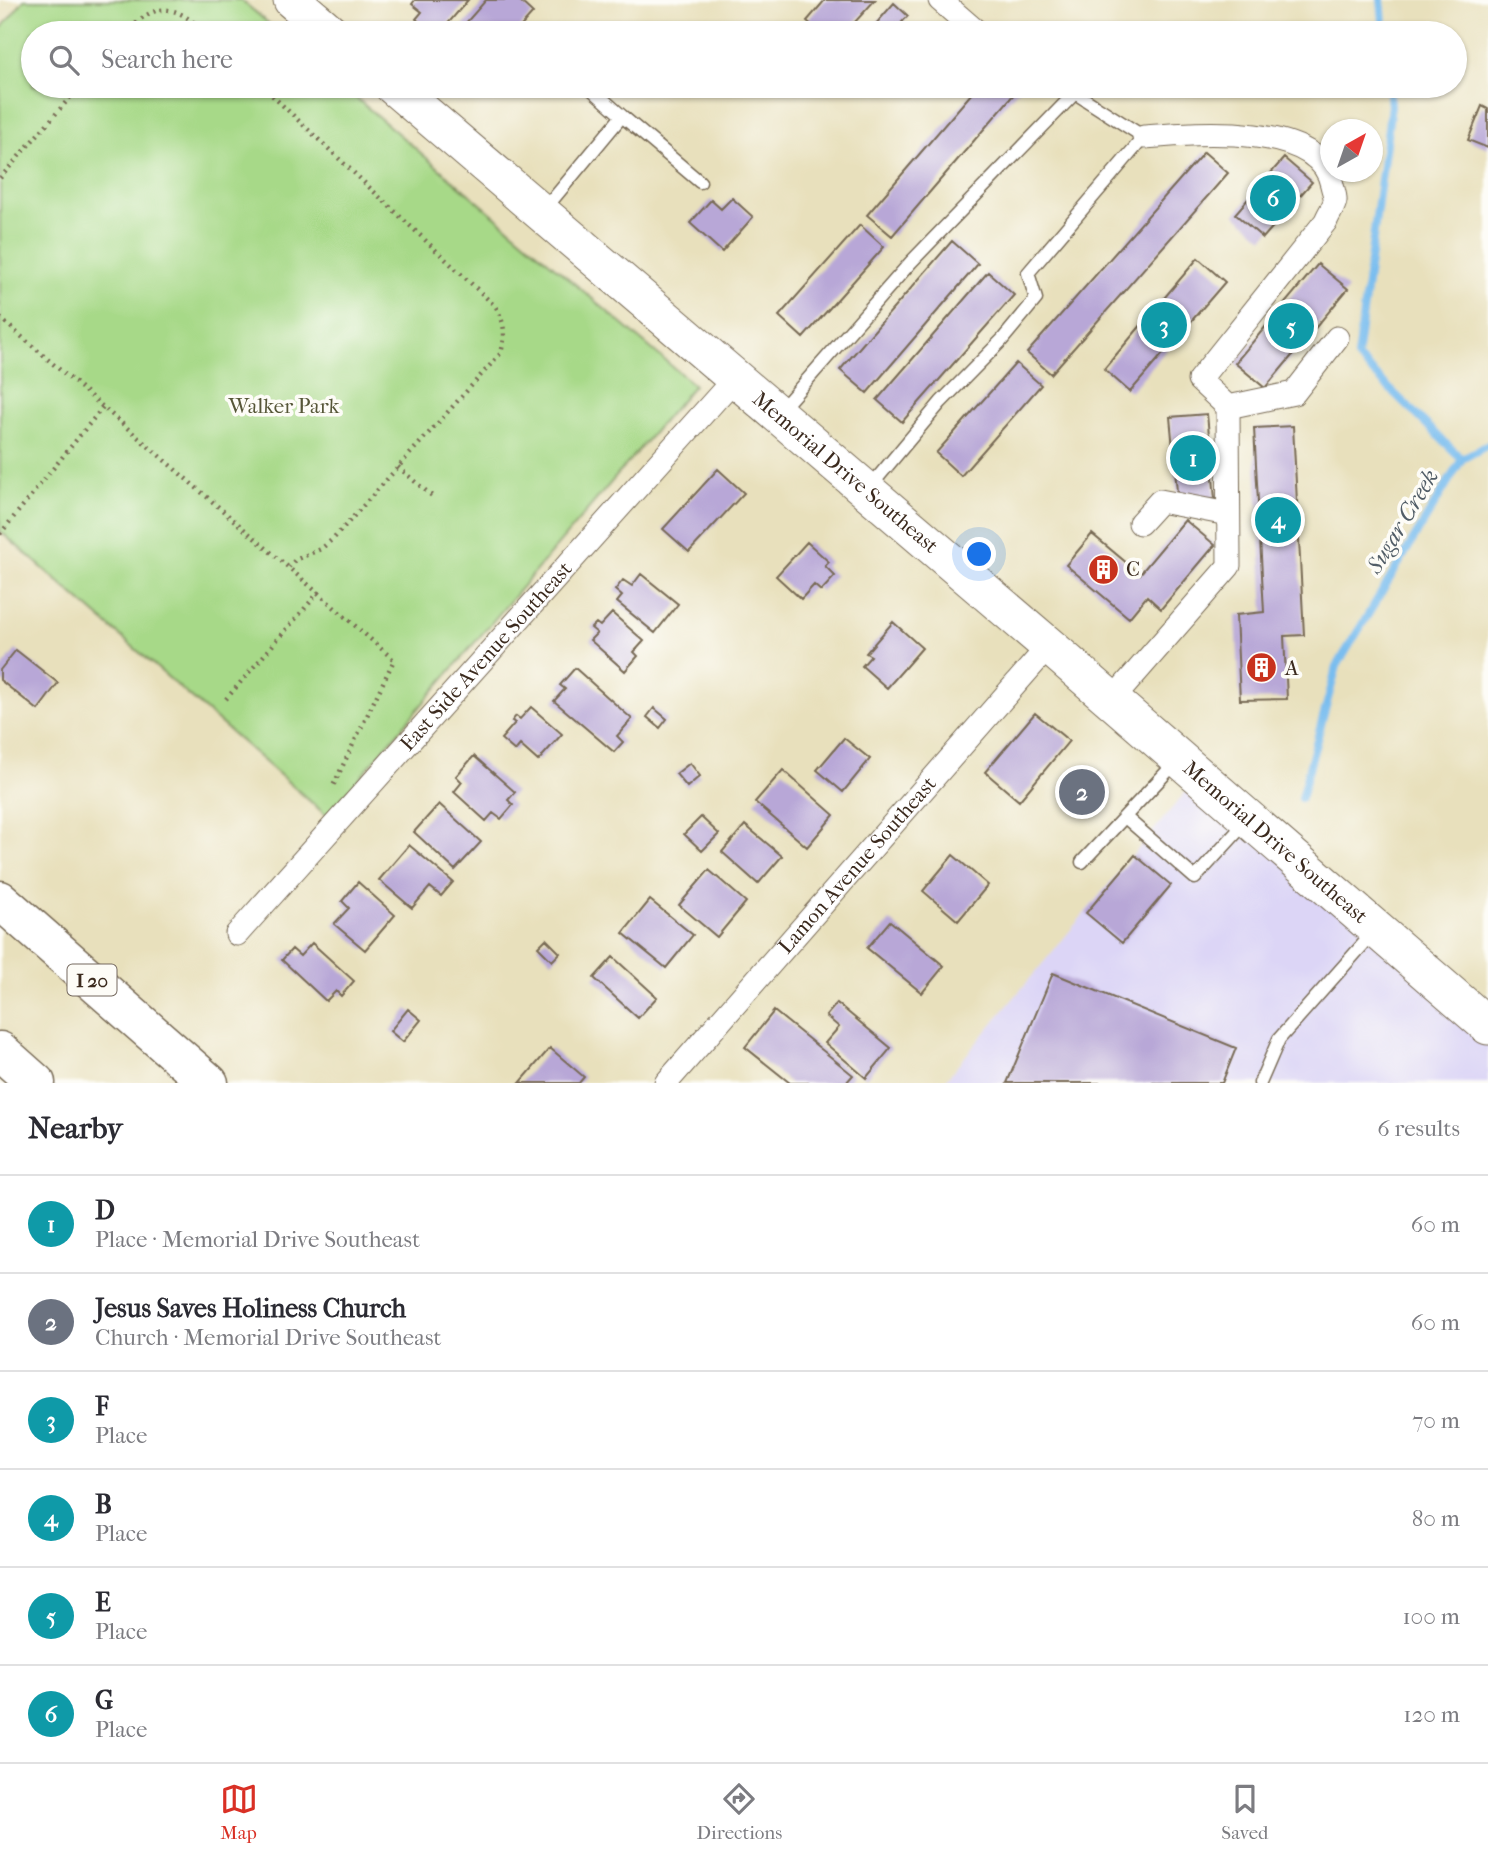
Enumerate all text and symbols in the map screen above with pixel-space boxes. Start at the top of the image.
search box [21,21,1467,98]
icon: search [45,41,83,79]
text: Search here [101,44,233,75]
north arrow [1320,119,1383,182]
pin: 6 [1250,172,1296,224]
pin: 3 [1141,299,1187,351]
pin: 5 [1268,300,1314,352]
street label: Memorial Drive Southeast [748,387,943,558]
park label: Walker Park [228,394,340,418]
pin: 1 [1170,432,1216,484]
water label: Sugar Creek [1360,464,1444,579]
pin: 4 [1255,494,1301,546]
your location [962,537,996,571]
building icon: C [1086,552,1120,586]
street label: East Side Avenue Southeast [395,556,577,756]
place label: C [1126,557,1140,581]
building icon: A [1245,651,1279,685]
place label: A [1284,656,1299,680]
street label: Memorial Drive Southeast [1178,756,1373,929]
pin: 2 [1059,766,1105,818]
street label: Lamon Avenue Southeast [773,771,941,958]
road number: I 20 [68,964,116,996]
text: Nearby [28,1111,123,1146]
text: 6 results [1377,1115,1460,1142]
text: D [95,1195,115,1226]
text: 1 [47,1211,55,1238]
text: 60 m [1411,1211,1460,1238]
text: Place · Memorial Drive Southeast [95,1226,420,1253]
text: Jesus Saves Holiness Church [95,1293,406,1324]
text: 2 [45,1309,57,1336]
text: 60 m [1411,1309,1460,1336]
text: Church · Memorial Drive Southeast [95,1324,442,1351]
text: F [95,1391,109,1422]
text: 3 [46,1407,56,1434]
text: 70 m [1412,1407,1460,1434]
text: Place [95,1422,147,1449]
text: B [95,1489,112,1520]
text: 4 [44,1505,58,1532]
text: 80 m [1412,1505,1460,1532]
text: Place [95,1520,147,1547]
text: E [95,1587,111,1618]
text: 5 [46,1603,56,1630]
text: 100 m [1402,1603,1460,1630]
text: Place [95,1618,147,1645]
text: G [95,1685,113,1716]
text: 6 [45,1701,57,1728]
text: 120 m [1403,1701,1460,1728]
text: Place [95,1716,147,1743]
tab: Map [220,1780,258,1844]
tab: Directions [697,1780,782,1844]
tab: Saved [1221,1780,1268,1844]

